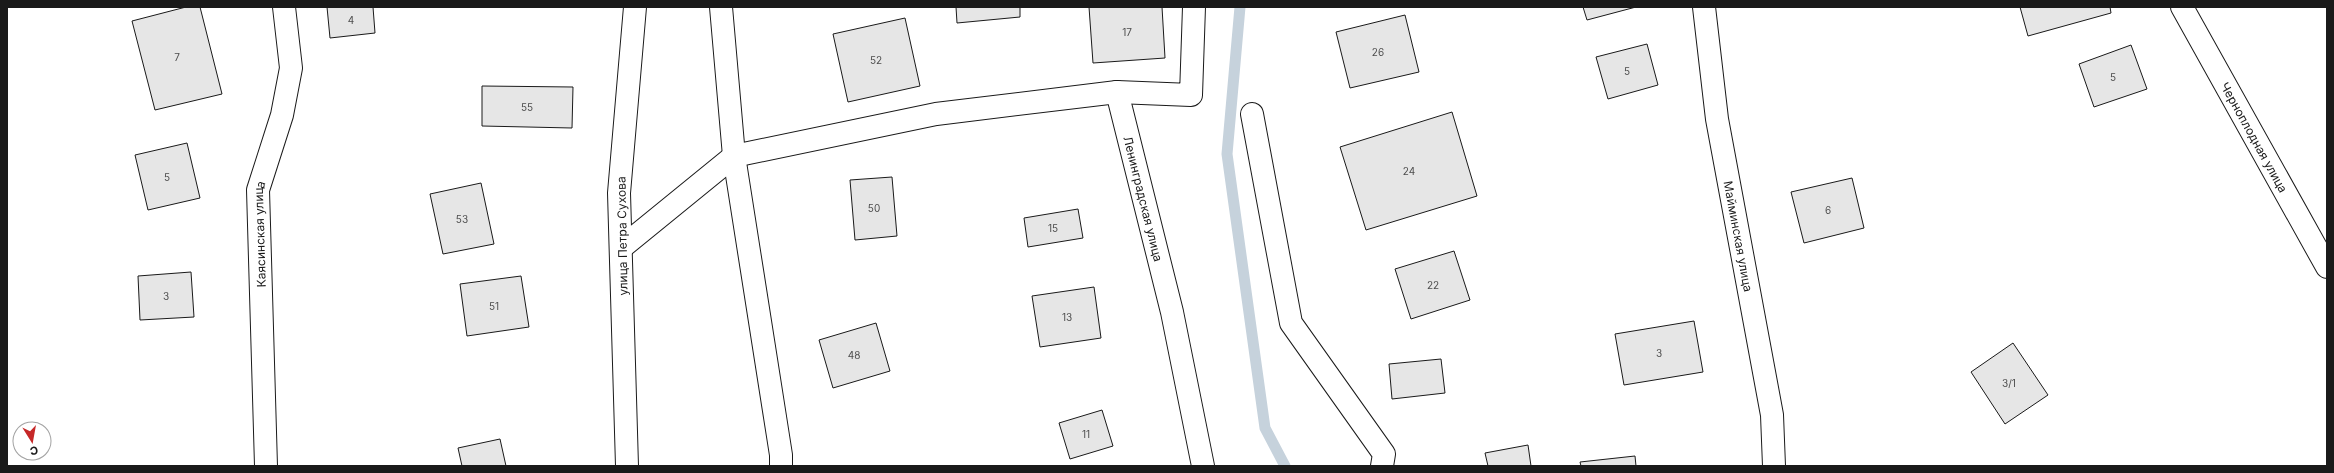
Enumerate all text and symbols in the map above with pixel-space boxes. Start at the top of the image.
house number: 4 [348,14,354,26]
house number: 17 [1122,26,1132,38]
house number: 26 [1372,46,1384,58]
house number: 7 [174,51,180,63]
house number: 52 [870,54,882,66]
house number: 5 [1624,65,1630,77]
house number: 5 [2110,71,2116,83]
street label: Черноплодная улица [2218,79,2291,195]
house number: 55 [521,101,533,113]
street label: Ленинградская улица [1121,134,1167,263]
house number: 24 [1403,165,1415,177]
house number: 5 [164,171,170,183]
street label: улица Петра Сухова [613,176,631,296]
street label: Каясинская улица [250,179,268,288]
street label: Майминская улица [1721,180,1756,293]
house number: 50 [868,202,880,214]
house number: 6 [1825,204,1831,216]
house number: 53 [456,213,468,225]
house number: 15 [1048,222,1058,234]
house number: 22 [1427,279,1439,291]
house number: 3 [163,290,169,302]
house number: 51 [489,300,499,312]
house number: 13 [1062,311,1072,323]
house number: 3 [1656,347,1662,359]
house number: 48 [848,349,860,361]
house number: 3/1 [2002,377,2016,389]
north arrow [12,421,52,461]
house number: 11 [1082,428,1090,440]
text: С [29,443,39,458]

